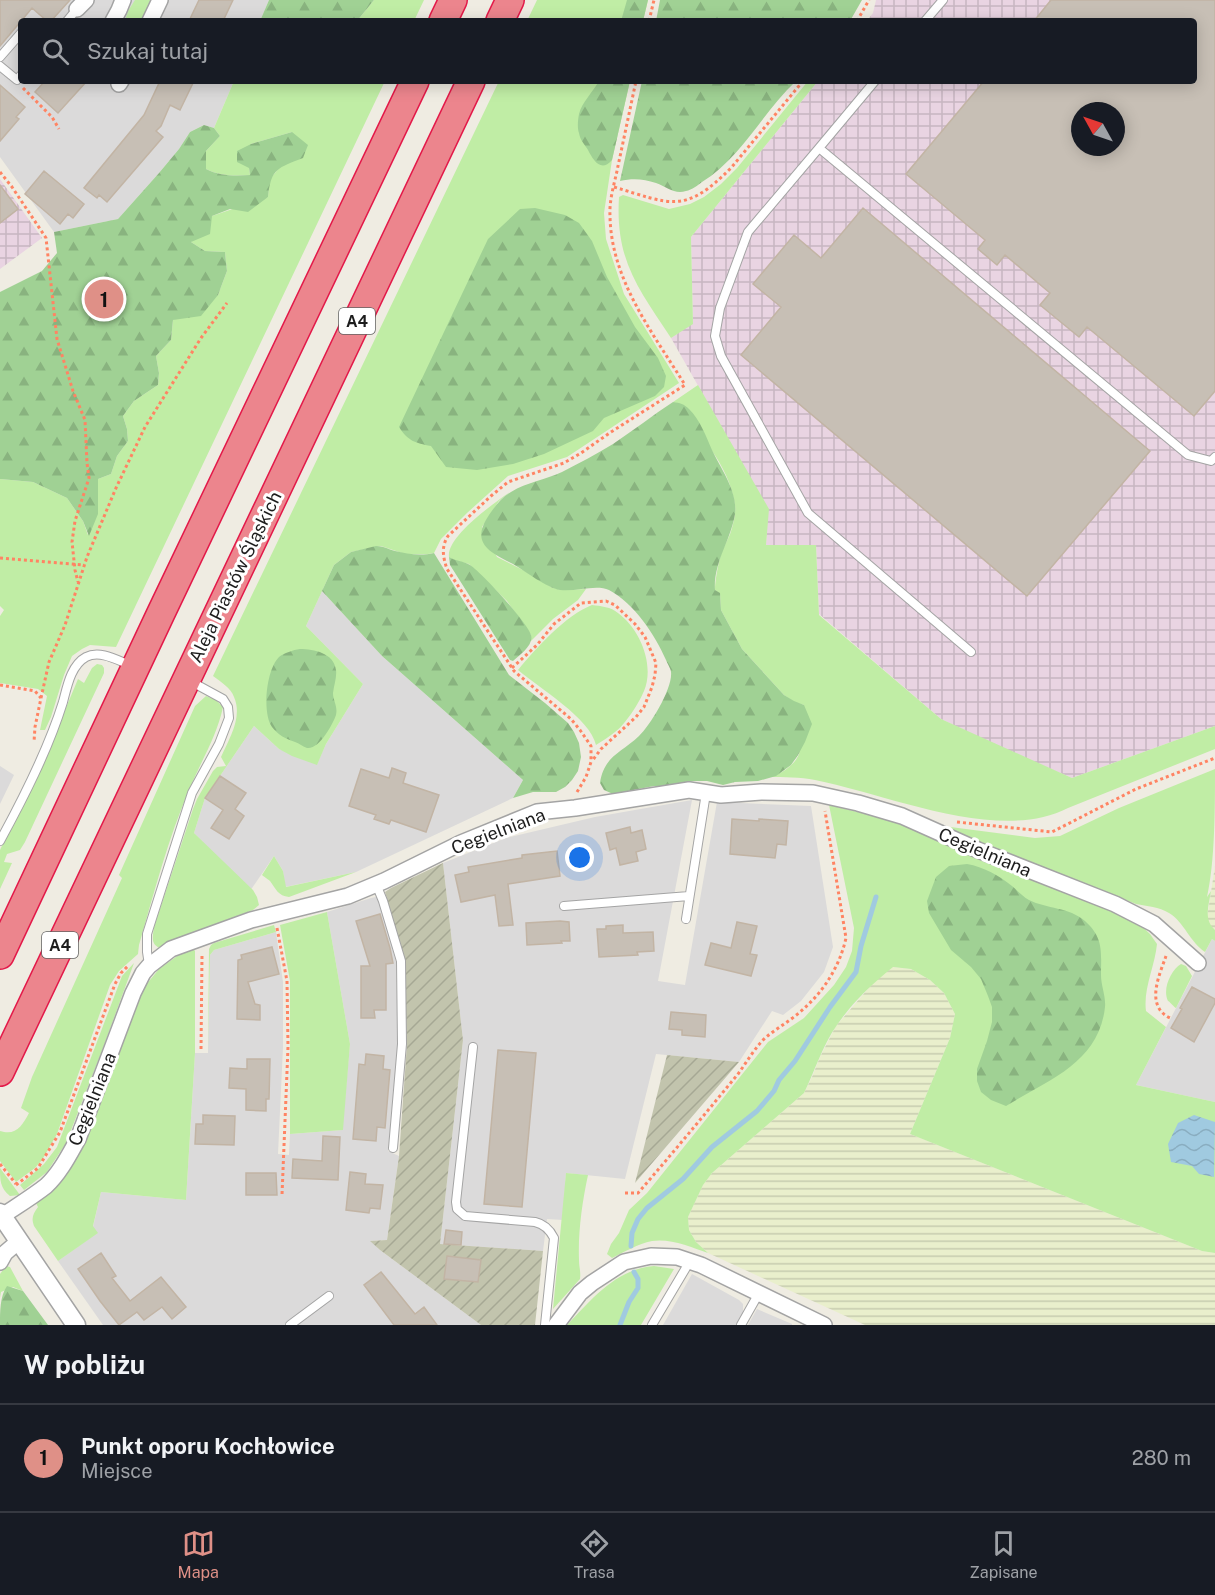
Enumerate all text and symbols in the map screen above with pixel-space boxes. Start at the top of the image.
search box [18,18,1197,84]
icon: search [39,35,72,68]
text: Szukaj tutaj [87,38,208,64]
north arrow [1071,102,1125,156]
pin: 1 [84,276,124,322]
road number: A4 [339,308,375,334]
street label: Aleja Piastów Śląskich [183,488,286,666]
street label: Cegielniana [448,803,548,859]
street label: Cegielniana [935,823,1035,881]
your location [565,843,594,872]
road number: A4 [42,932,78,958]
street label: Cegielniana [64,1049,120,1149]
text: W pobliżu [24,1349,145,1380]
text: Punkt oporu Kochłowice [81,1433,335,1459]
text: 1 [39,1446,48,1470]
text: 280 m [1132,1446,1191,1470]
text: Miejsce [81,1459,153,1483]
tab: Mapa [178,1527,219,1582]
tab: Trasa [574,1527,615,1582]
tab: Zapisane [970,1527,1037,1582]

